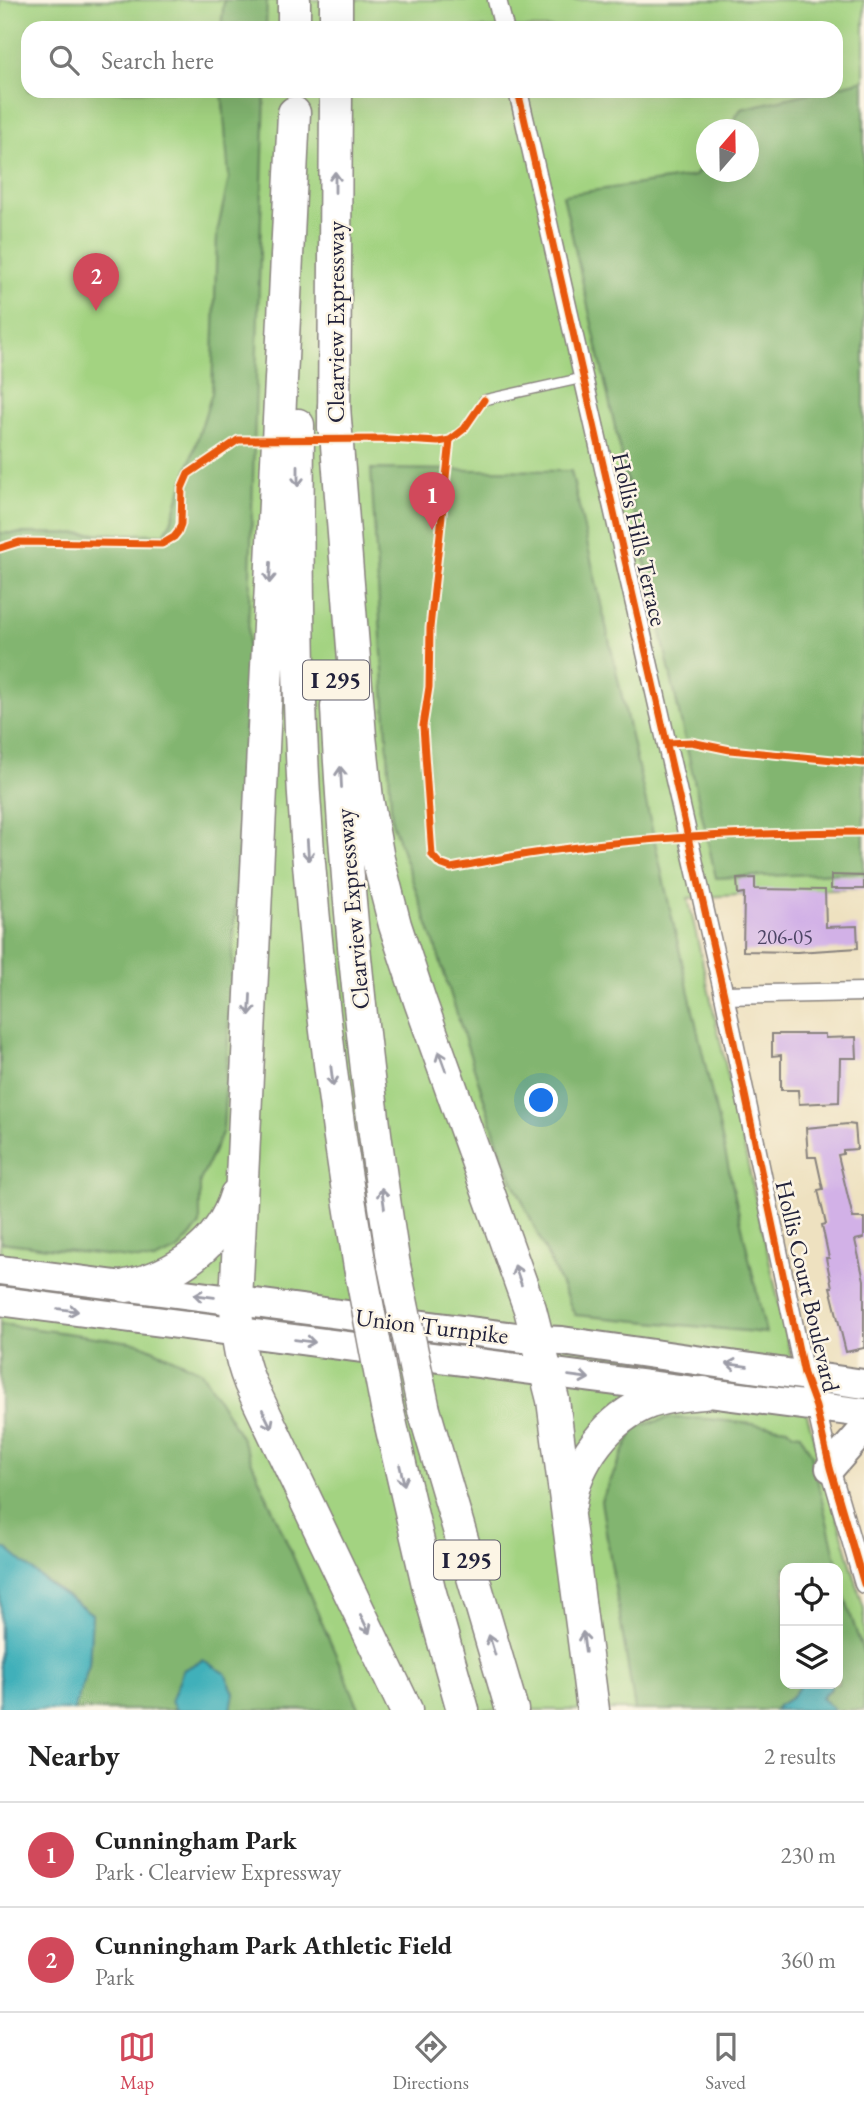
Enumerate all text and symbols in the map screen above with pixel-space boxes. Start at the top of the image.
search box [21,21,843,98]
icon: search [45,41,83,79]
text: Search here [101,43,214,77]
north arrow [696,119,759,182]
one-way arrow [328,171,342,194]
street label: Clearview Expressway [320,221,351,423]
pin: 2 [73,253,119,311]
street label: Hollis Hills Terrace [605,449,675,629]
one-way arrow [291,464,305,487]
pin: 1 [409,472,455,530]
one-way arrow [264,561,277,584]
road number: I 295 [303,660,369,700]
one-way arrow [334,766,347,789]
street label: Clearview Expressway [328,807,376,1011]
one-way arrow [302,838,315,861]
house number: 206-05 [757,923,813,950]
one-way arrow [243,993,256,1015]
one-way arrow [434,1051,447,1073]
one-way arrow [325,1064,338,1087]
your location [524,1083,558,1117]
street label: Hollis Court Boulevard [769,1177,848,1396]
one-way arrow [377,1188,390,1210]
one-way arrow [511,1265,523,1287]
one-way arrow [193,1290,216,1303]
street label: Union Turnpike [354,1301,510,1351]
one-way arrow [56,1303,78,1316]
one-way arrow [293,1335,316,1348]
one-way arrow [726,1358,749,1371]
one-way arrow [567,1370,590,1383]
one-way arrow [261,1408,274,1429]
one-way arrow [396,1463,409,1486]
road number: I 295 [434,1540,500,1580]
map controls [780,1563,843,1689]
button: locate [780,1563,843,1626]
one-way arrow [359,1613,372,1634]
button: layers [780,1626,843,1689]
one-way arrow [577,1631,590,1654]
one-way arrow [485,1634,498,1656]
text: Nearby [28,1736,120,1775]
text: 2 results [764,1741,836,1771]
text: Cunningham Park [95,1823,297,1857]
text: 1 [45,1840,57,1870]
text: 230 m [780,1840,836,1870]
text: Park · Clearview Expressway [95,1857,341,1887]
text: Cunningham Park Athletic Field [95,1928,452,1962]
text: 2 [45,1945,57,1975]
text: 360 m [780,1945,836,1975]
text: Park [95,1962,134,1992]
tab: Map [118,2028,156,2095]
tab: Directions [392,2028,469,2095]
tab: Saved [705,2028,746,2095]

